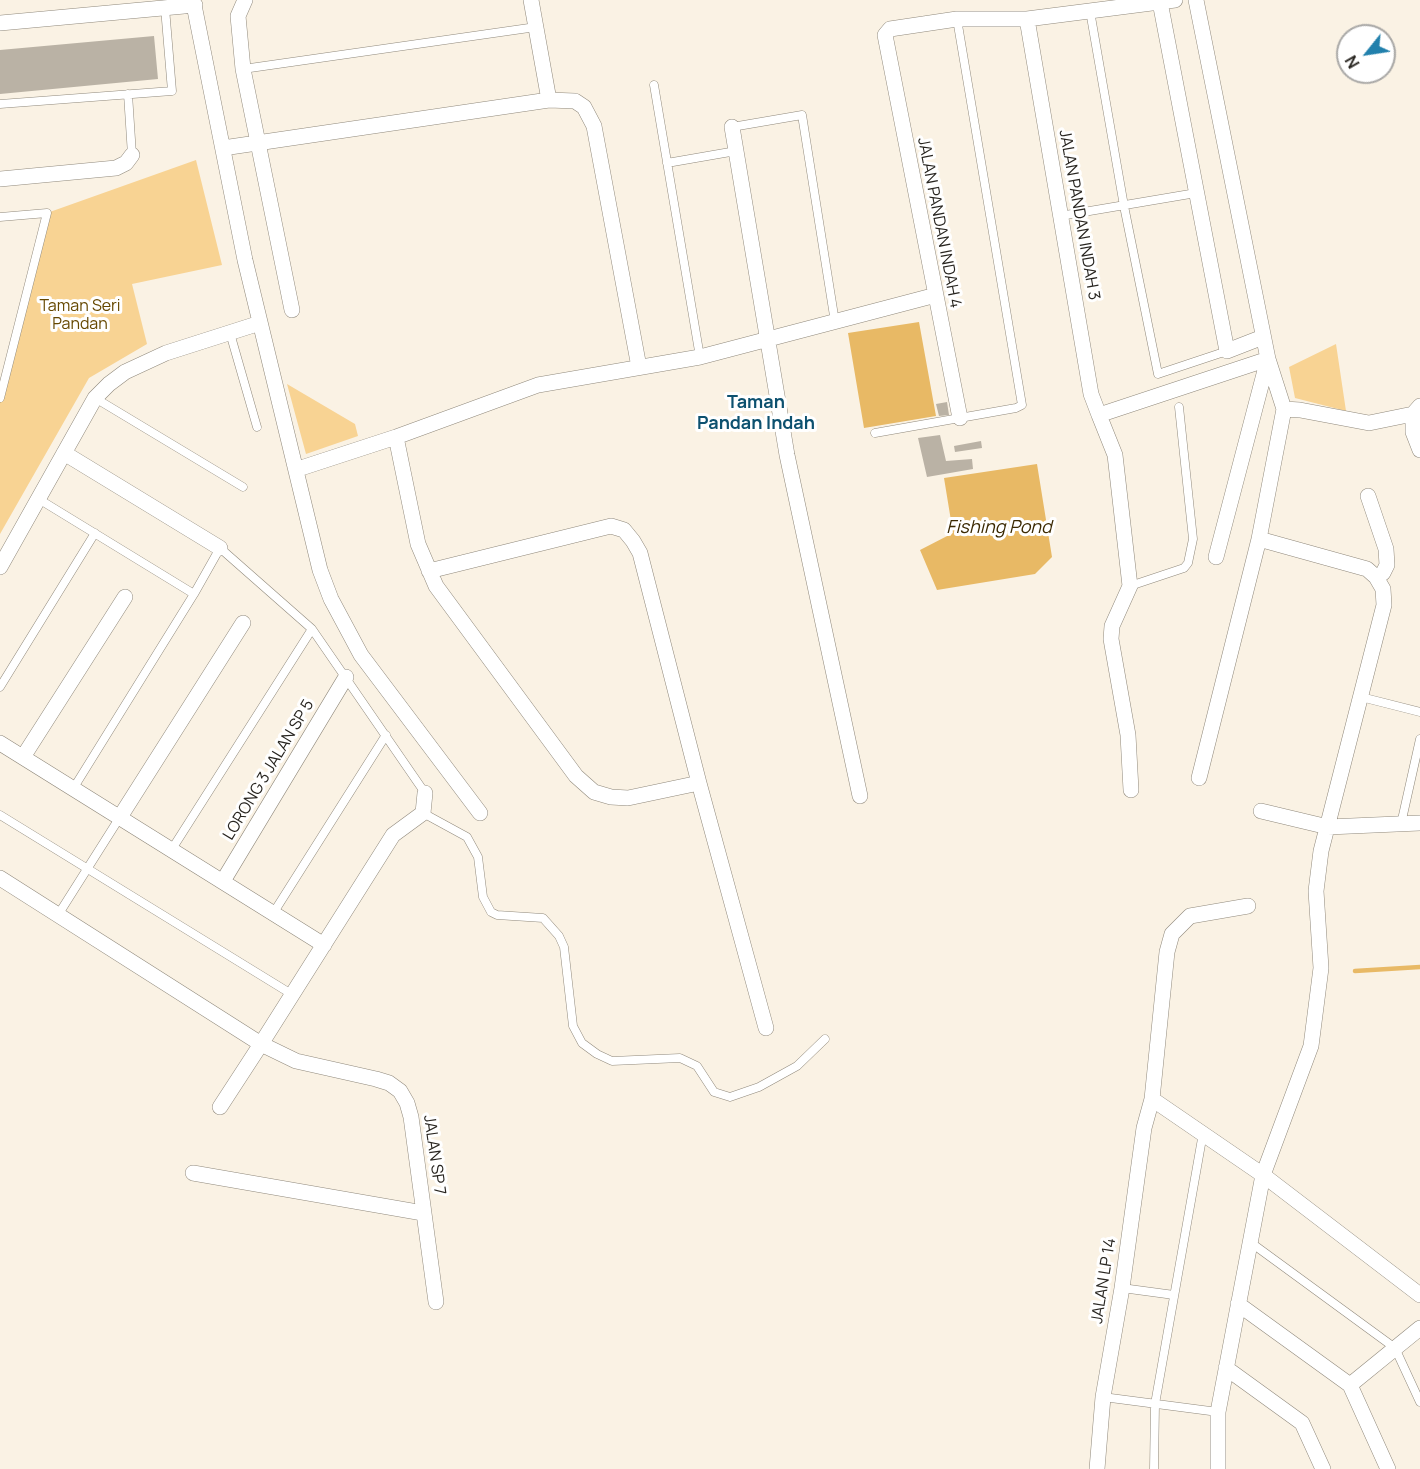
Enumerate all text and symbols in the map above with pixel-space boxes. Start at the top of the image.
north arrow [1336,24,1396,84]
text: N [1340,52,1365,72]
street label: JALAN PANDAN INDAH 3 [1055,128,1103,302]
street label: JALAN PANDAN INDAH 4 [913,136,965,310]
park label: Taman Seri Pandan [39,297,121,335]
district label: Taman Pandan Indah [697,392,815,434]
water label: Fishing Pond [946,517,1052,539]
street label: LORONG 3 JALAN SP 5 [220,696,318,844]
street label: JALAN SP 7 [419,1114,449,1196]
street label: JALAN LP 14 [1088,1237,1120,1325]

